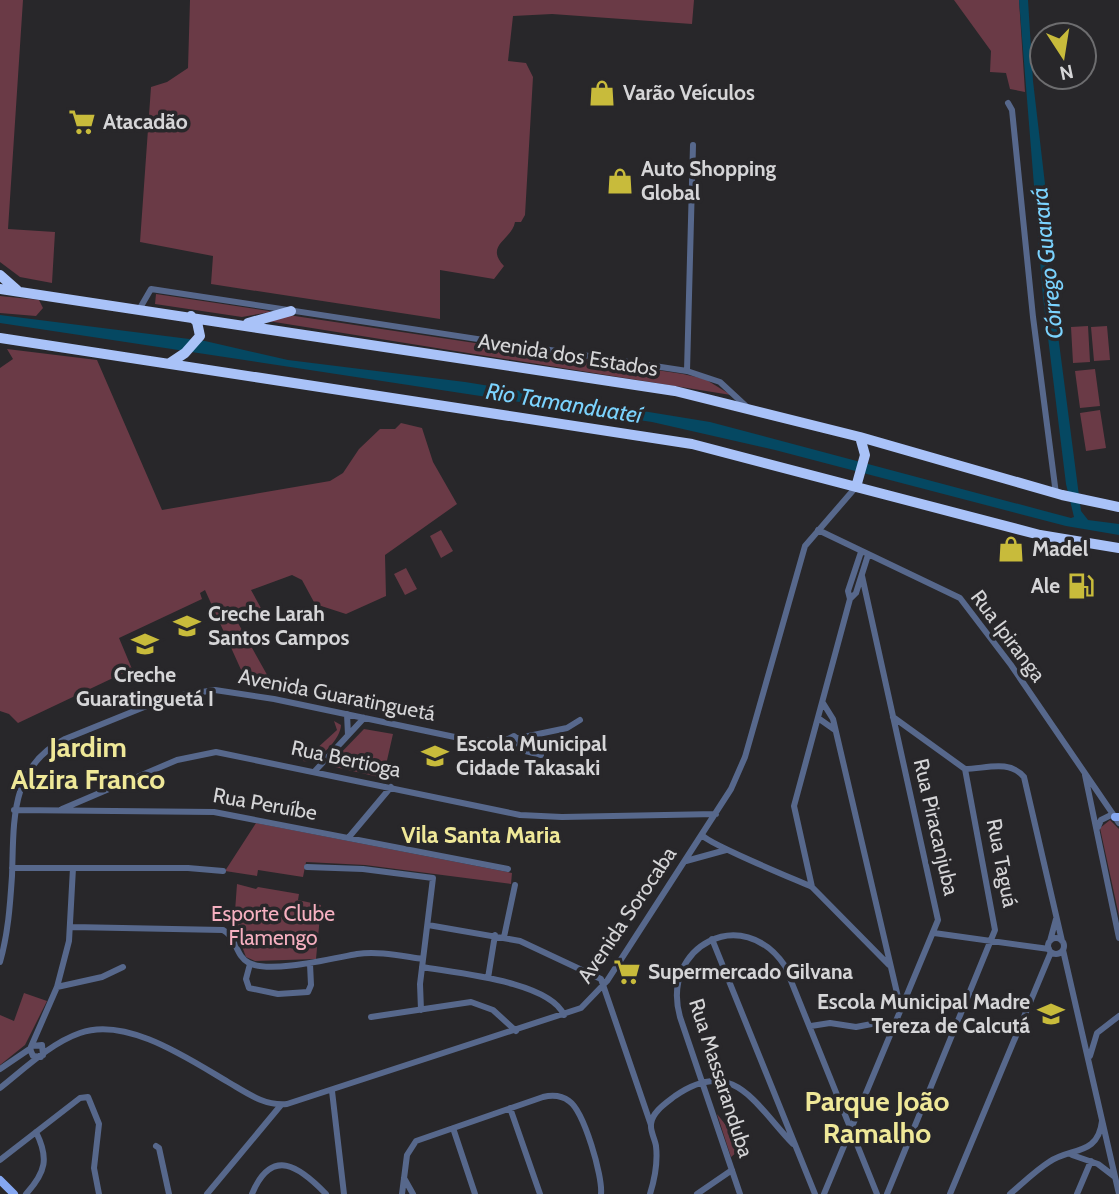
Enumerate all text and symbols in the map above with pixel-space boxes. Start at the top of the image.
north arrow [1028,21,1098,91]
text: N [1057,59,1075,85]
shop icon: Varão Veículos [587,78,617,108]
place label: Varão Veículos [623,80,755,105]
supermarket icon: Atacadão [67,107,97,137]
place label: Atacadão [103,109,188,134]
place label: Auto Shopping Global [641,156,777,205]
shop icon: Auto Shopping Global [605,166,635,196]
water label: Córrego Guarará [1025,186,1069,340]
street label: Avenida dos Estados [476,328,660,381]
water label: Rio Tamanduateí [484,377,646,429]
shop icon: Madel [996,534,1026,564]
place label: Madel [1032,536,1089,561]
fuel station icon: Ale [1066,571,1096,601]
place label: Ale [1031,573,1060,598]
street label: Rua Ipiranga [966,585,1051,687]
place label: Creche Larah Santos Campos [208,601,349,650]
school or university icon: Creche Larah Santos Campos [172,611,202,641]
school or university icon: Creche Guaratinguetá I [130,629,160,659]
place label: Creche Guaratinguetá I [76,662,214,711]
street label: Avenida Guaratinguetá [237,663,438,726]
district label: Jardim Alzira Franco [11,730,165,796]
place label: Escola Municipal Cidade Takasaki [456,731,607,780]
street label: Rua Bertioga [289,735,403,782]
school or university icon: Escola Municipal Cidade Takasaki [420,741,450,771]
street label: Rua Piracanjuba [908,756,964,898]
street label: Rua Peruíbe [211,782,319,825]
street label: Rua Taguá [982,816,1023,909]
district label: Vila Santa Maria [401,821,561,849]
street label: Avenida Sorocaba [572,842,681,988]
park label: Esporte Clube Flamengo [211,901,335,950]
supermarket icon: Supermercado Gilvana [612,957,642,987]
place label: Supermercado Gilvana [648,959,854,984]
place label: Escola Municipal Madre Tereza de Calcutá [817,989,1031,1038]
street label: Rua Massaranduba [684,995,759,1160]
school or university icon: Escola Municipal Madre Tereza de Calcutá [1036,999,1066,1029]
district label: Parque João Ramalho [805,1084,949,1150]

